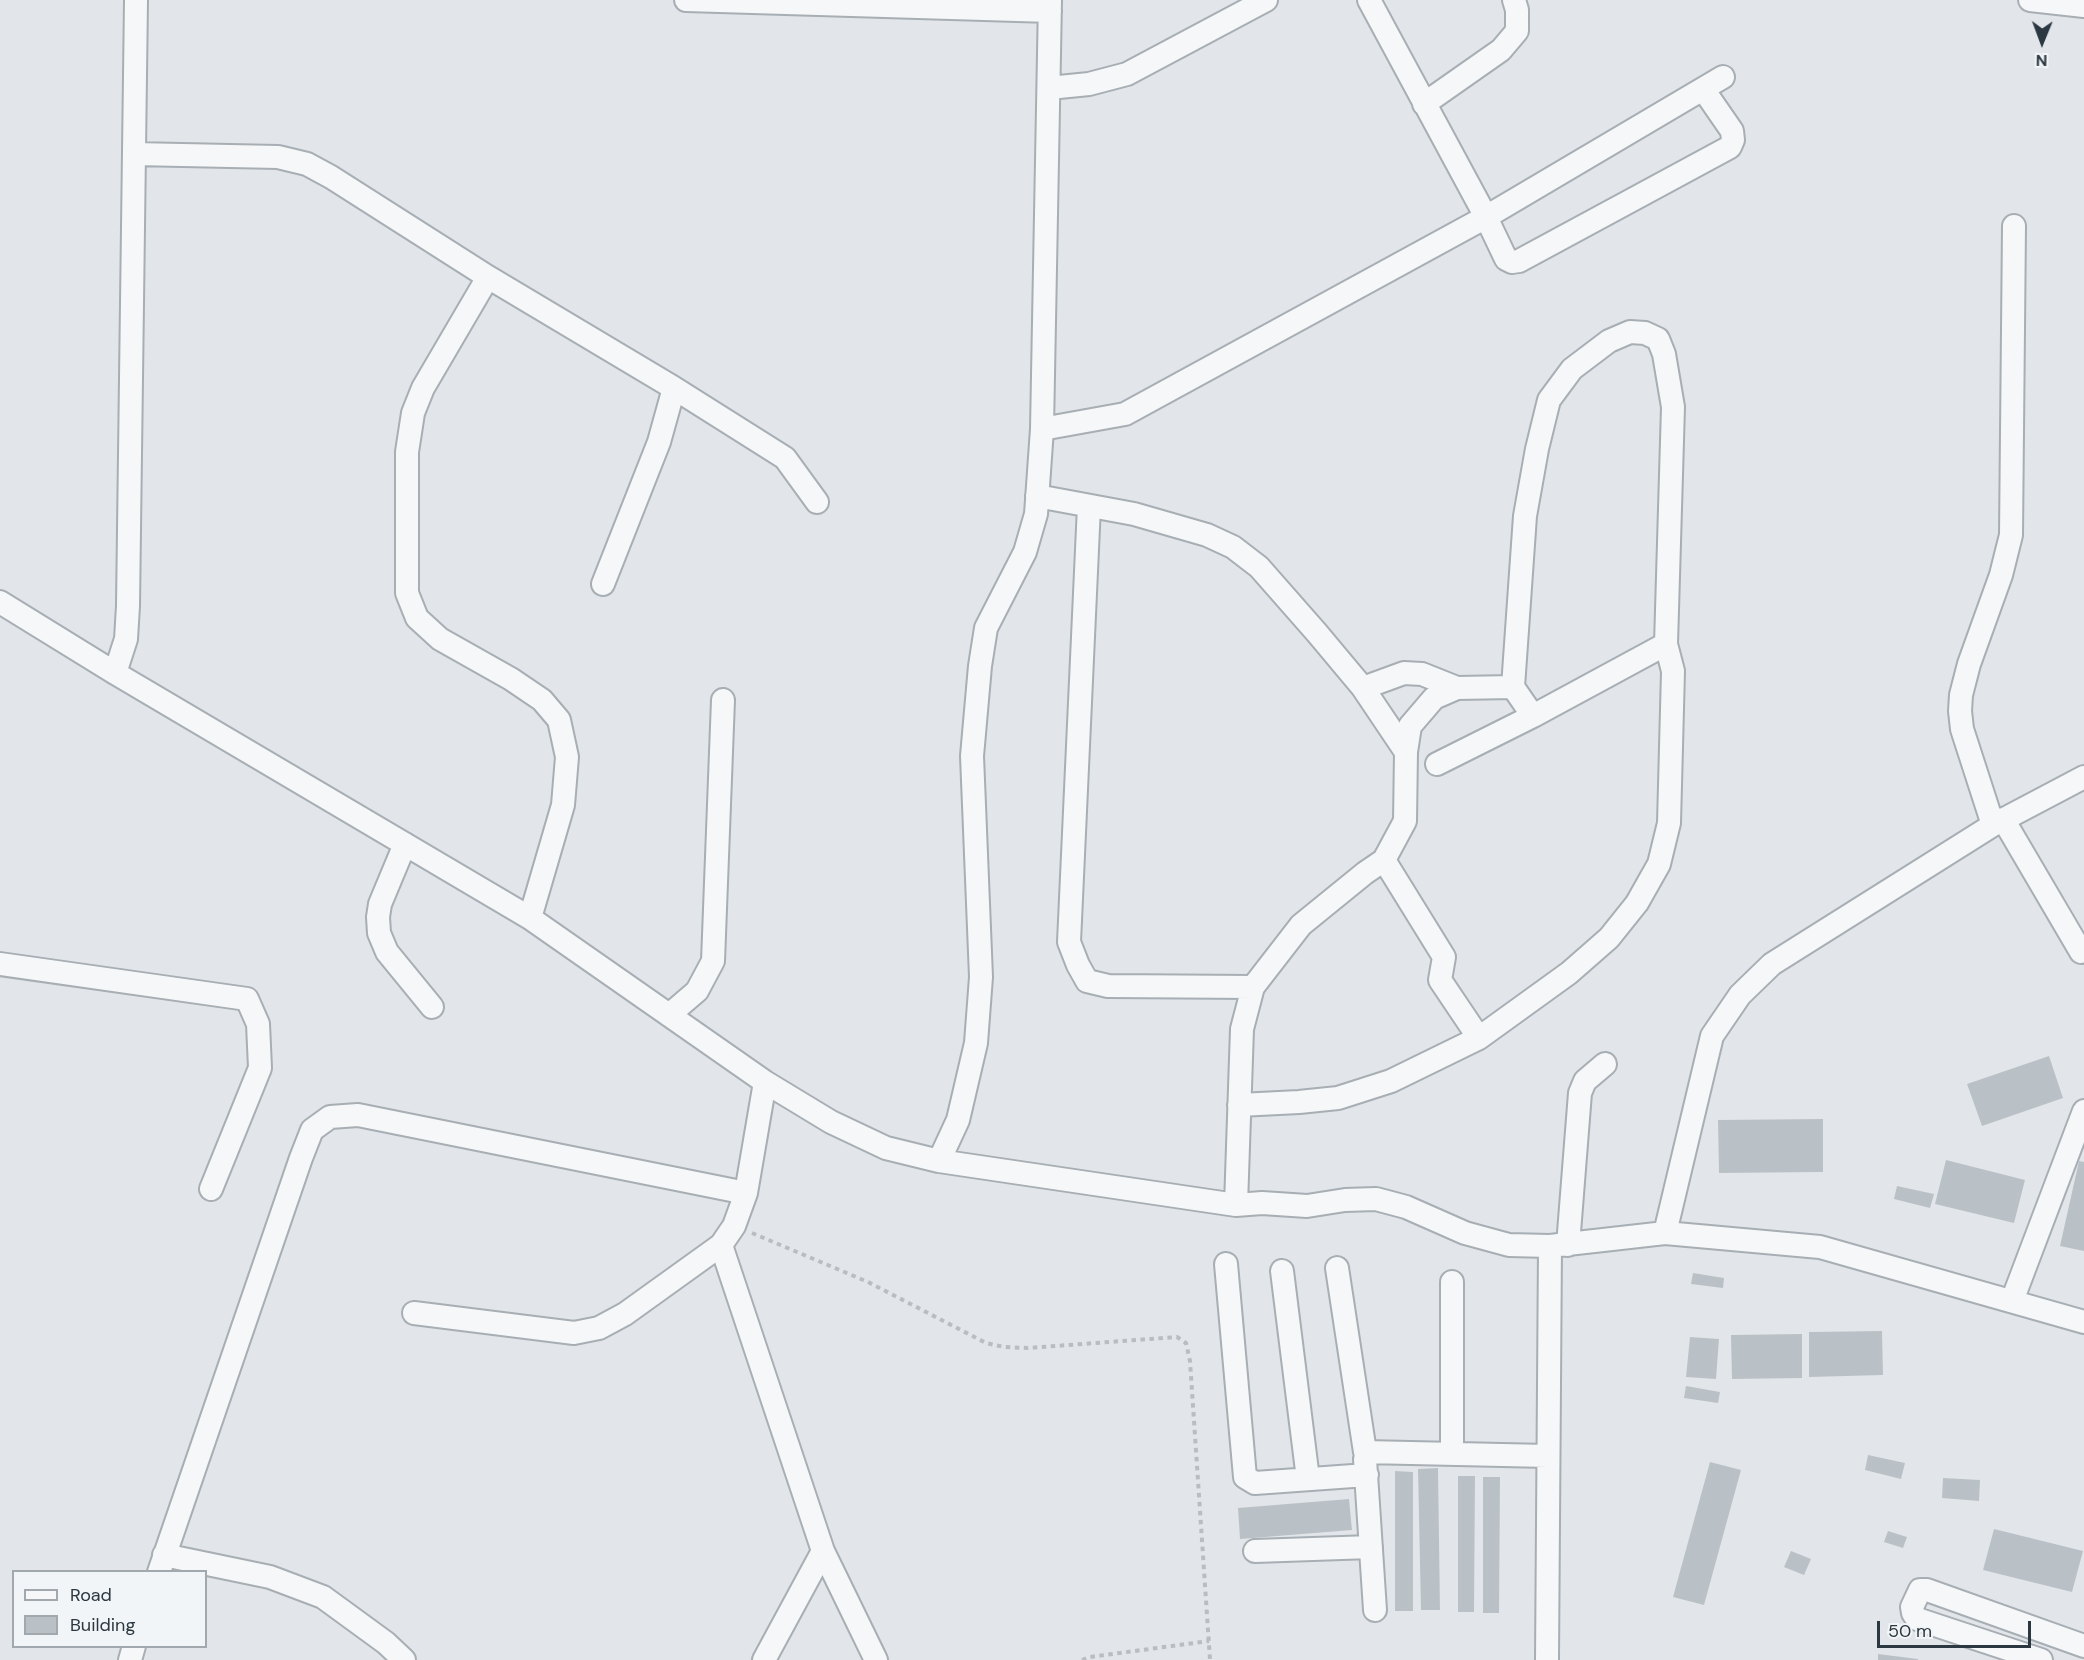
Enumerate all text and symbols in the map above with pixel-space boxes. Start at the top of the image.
north arrow [2012,12,2072,72]
text: N [2036,50,2048,71]
legend [12,1570,207,1648]
text: Road [70,1583,112,1607]
scale bar [1880,1609,2034,1647]
text: Building [70,1613,135,1637]
text: 50 m [1888,1619,1932,1643]

